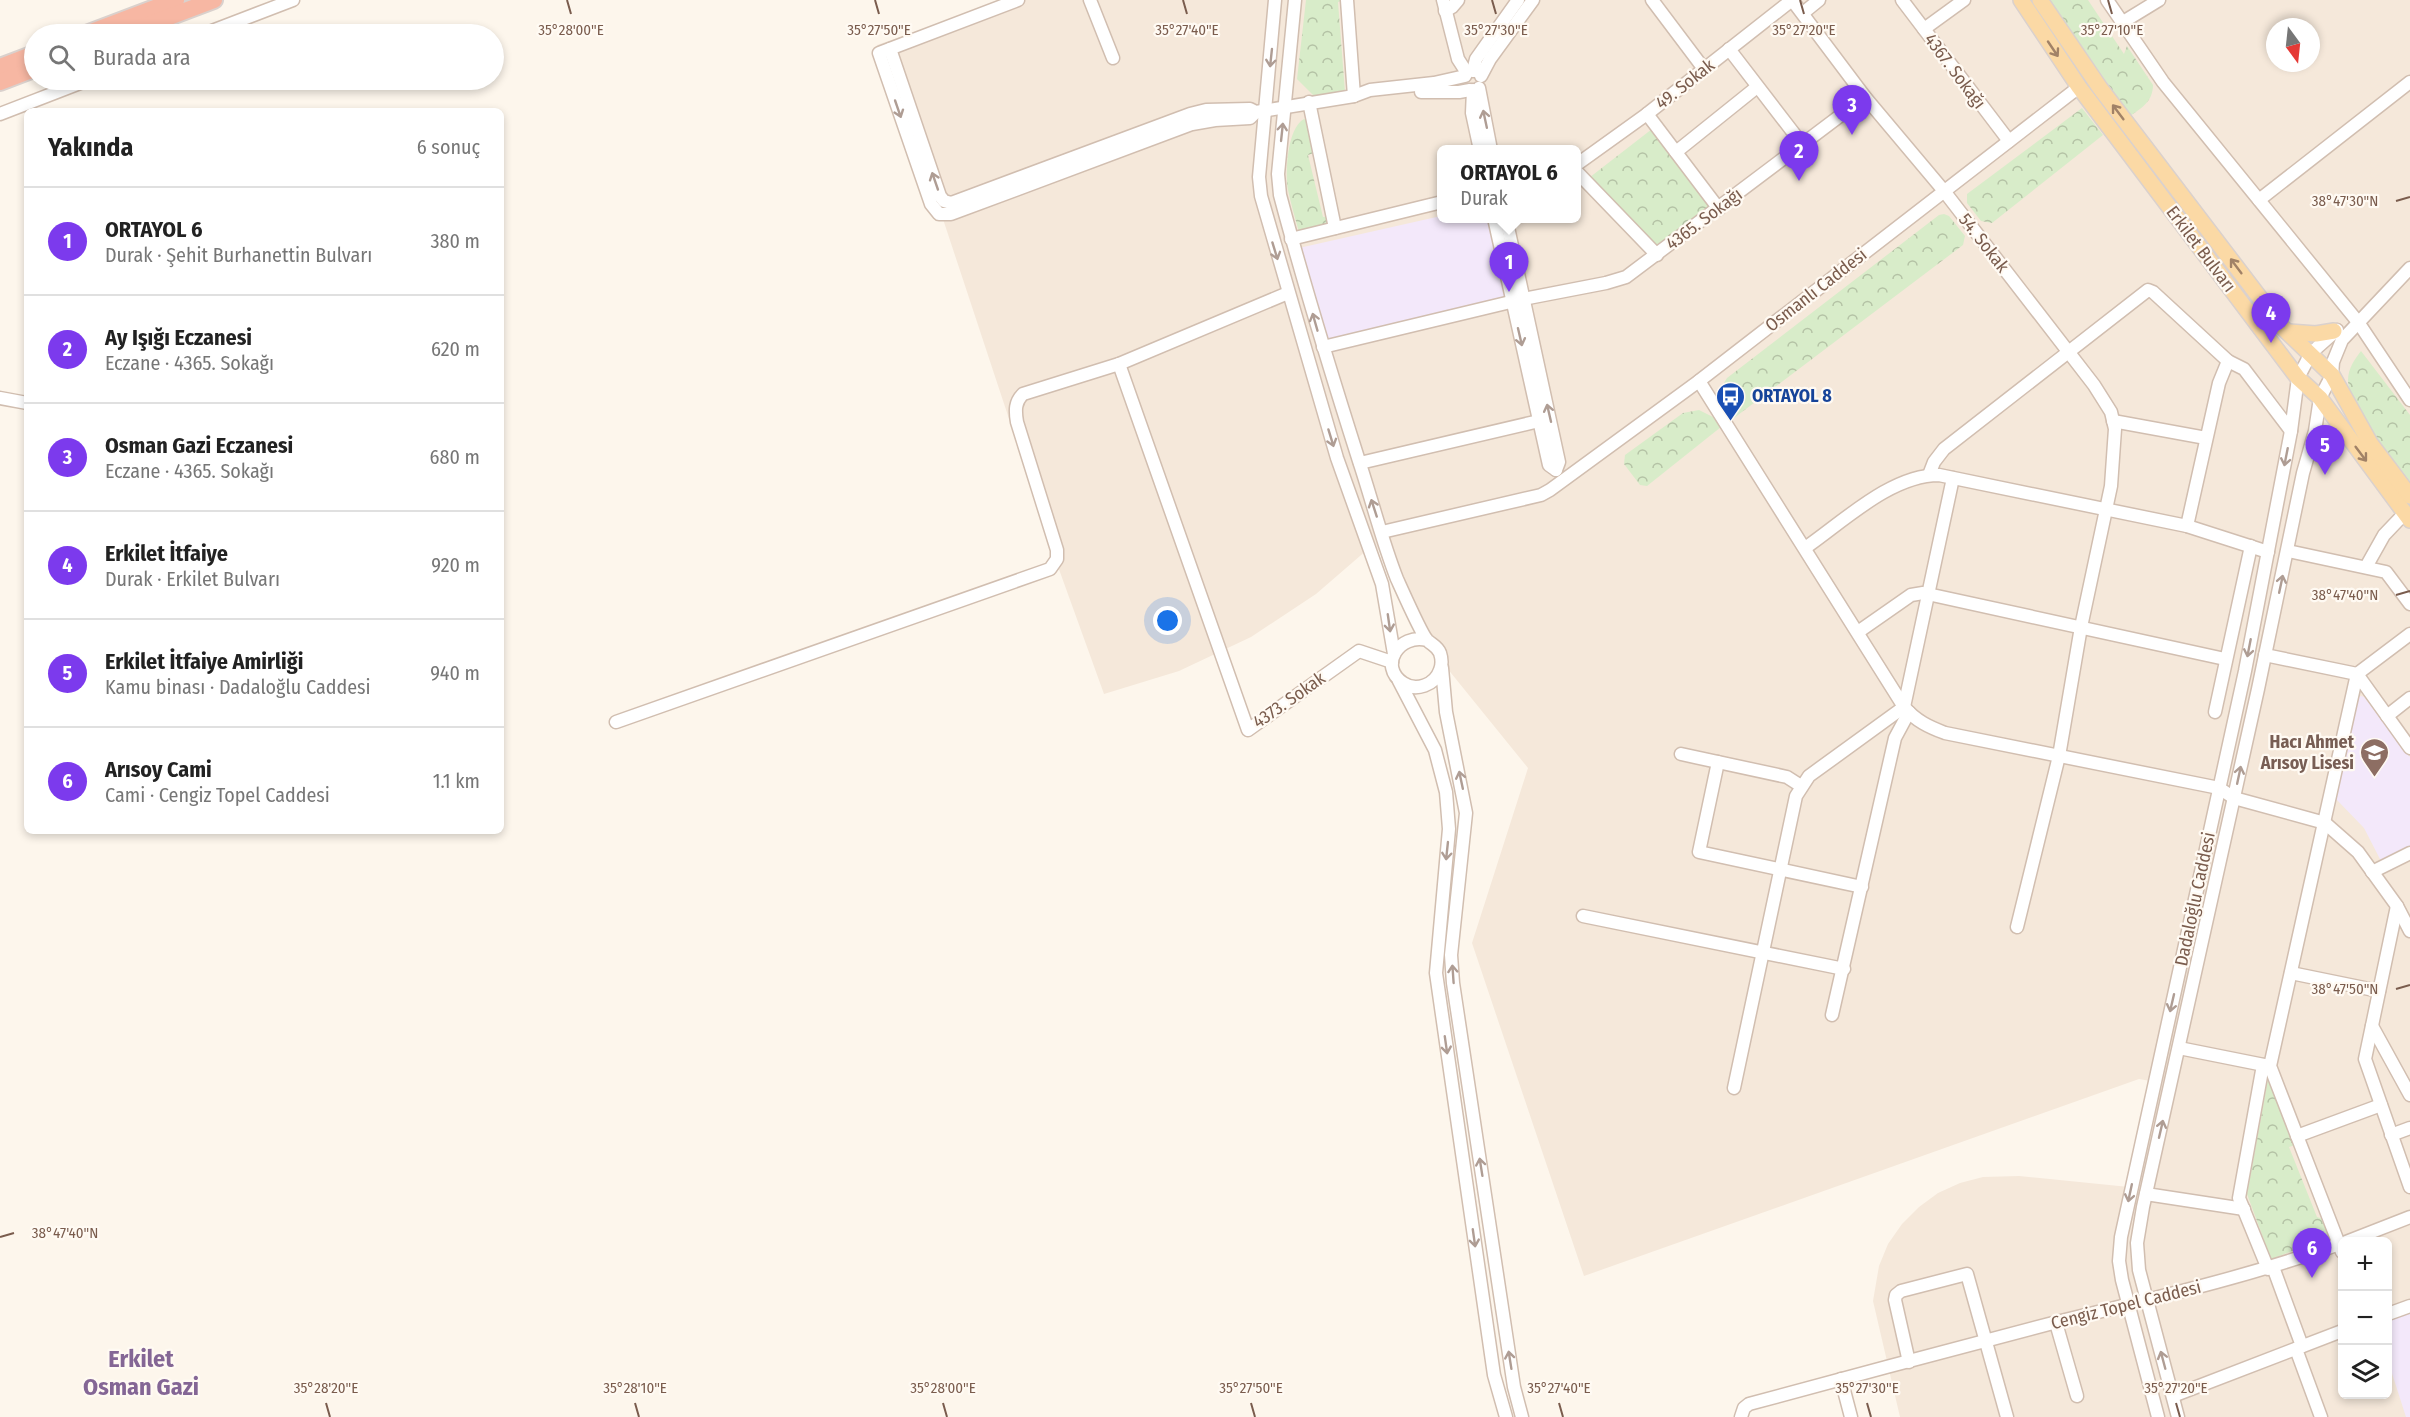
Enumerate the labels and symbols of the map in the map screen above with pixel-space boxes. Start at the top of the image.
north arrow [2266,18,2320,72]
text: 35°28'00"E [538,21,604,39]
text: 35°27'50"E [847,21,911,39]
text: 35°27'40"E [1155,21,1219,39]
text: 35°27'30"E [1464,21,1528,39]
text: 35°27'20"E [1772,21,1836,39]
text: 35°27'10"E [2081,21,2143,39]
street label: 4367. Sokağı [1920,29,1990,113]
one-way arrow [2047,40,2059,56]
one-way arrow [1265,48,1276,68]
street label: 49. Sokak [1651,54,1719,114]
pin: 3 [1832,86,1872,135]
one-way arrow [893,99,904,118]
one-way arrow [2111,104,2124,120]
one-way arrow [1478,110,1490,129]
one-way arrow [1277,123,1288,143]
pin: 2 [1780,132,1818,181]
one-way arrow [928,172,939,191]
street label: 4365. Sokağı [1661,183,1747,255]
text: 38°47'30"N [2312,192,2378,210]
street label: Erkilet Bulvarı [2161,201,2241,297]
street label: 54. Sokak [1954,209,2014,277]
one-way arrow [1270,241,1281,260]
pin: 1 [1490,242,1528,292]
street label: Osmanlı Caddesi [1761,244,1871,336]
one-way arrow [2230,259,2243,275]
pin: 4 [2252,294,2290,343]
one-way arrow [1309,313,1321,332]
one-way arrow [1515,327,1526,346]
bus stop icon: ORTAYOL 8 [1715,380,1747,422]
place label: ORTAYOL 8 [1752,385,1832,407]
one-way arrow [1542,404,1554,423]
pin: 5 [2306,426,2344,475]
one-way arrow [1326,428,1337,447]
one-way arrow [2280,446,2291,466]
one-way arrow [2355,446,2368,462]
one-way arrow [1368,499,1379,518]
one-way arrow [2275,575,2287,594]
text: 38°47'40"N [2312,586,2378,604]
your location [1153,606,1182,635]
one-way arrow [1384,613,1395,633]
one-way arrow [2243,638,2254,657]
street label: 4373. Sokak [1248,667,1330,733]
place label: Hacı Ahmet Arısoy Lisesi [2260,731,2355,774]
school or university icon: Hacı Ahmet Arısoy Lisesi [2359,736,2391,778]
one-way arrow [2234,765,2245,785]
one-way arrow [1455,771,1466,791]
street label: Dadaloğlu Caddesi [2170,830,2220,968]
one-way arrow [1441,840,1452,860]
one-way arrow [1447,965,1458,985]
text: 38°47'50"N [2312,980,2378,998]
one-way arrow [2166,993,2177,1012]
one-way arrow [1441,1034,1452,1054]
one-way arrow [2155,1120,2167,1139]
one-way arrow [1475,1158,1486,1177]
one-way arrow [2124,1183,2135,1202]
text: 38°47'40"N [32,1224,98,1242]
one-way arrow [1469,1227,1480,1247]
pin: 6 [2292,1228,2332,1278]
street label: Cengiz Topel Caddesi [2049,1276,2203,1334]
district label: Erkilet Osman Gazi [83,1345,199,1401]
one-way arrow [1504,1351,1515,1370]
one-way arrow [2157,1351,2168,1370]
text: 35°28'20"E [294,1379,358,1397]
text: 35°28'10"E [603,1379,667,1397]
text: 35°28'00"E [910,1379,976,1397]
text: 35°27'50"E [1219,1379,1283,1397]
text: 35°27'40"E [1527,1379,1591,1397]
text: 35°27'30"E [1835,1379,1899,1397]
text: 35°27'20"E [2144,1379,2208,1397]

